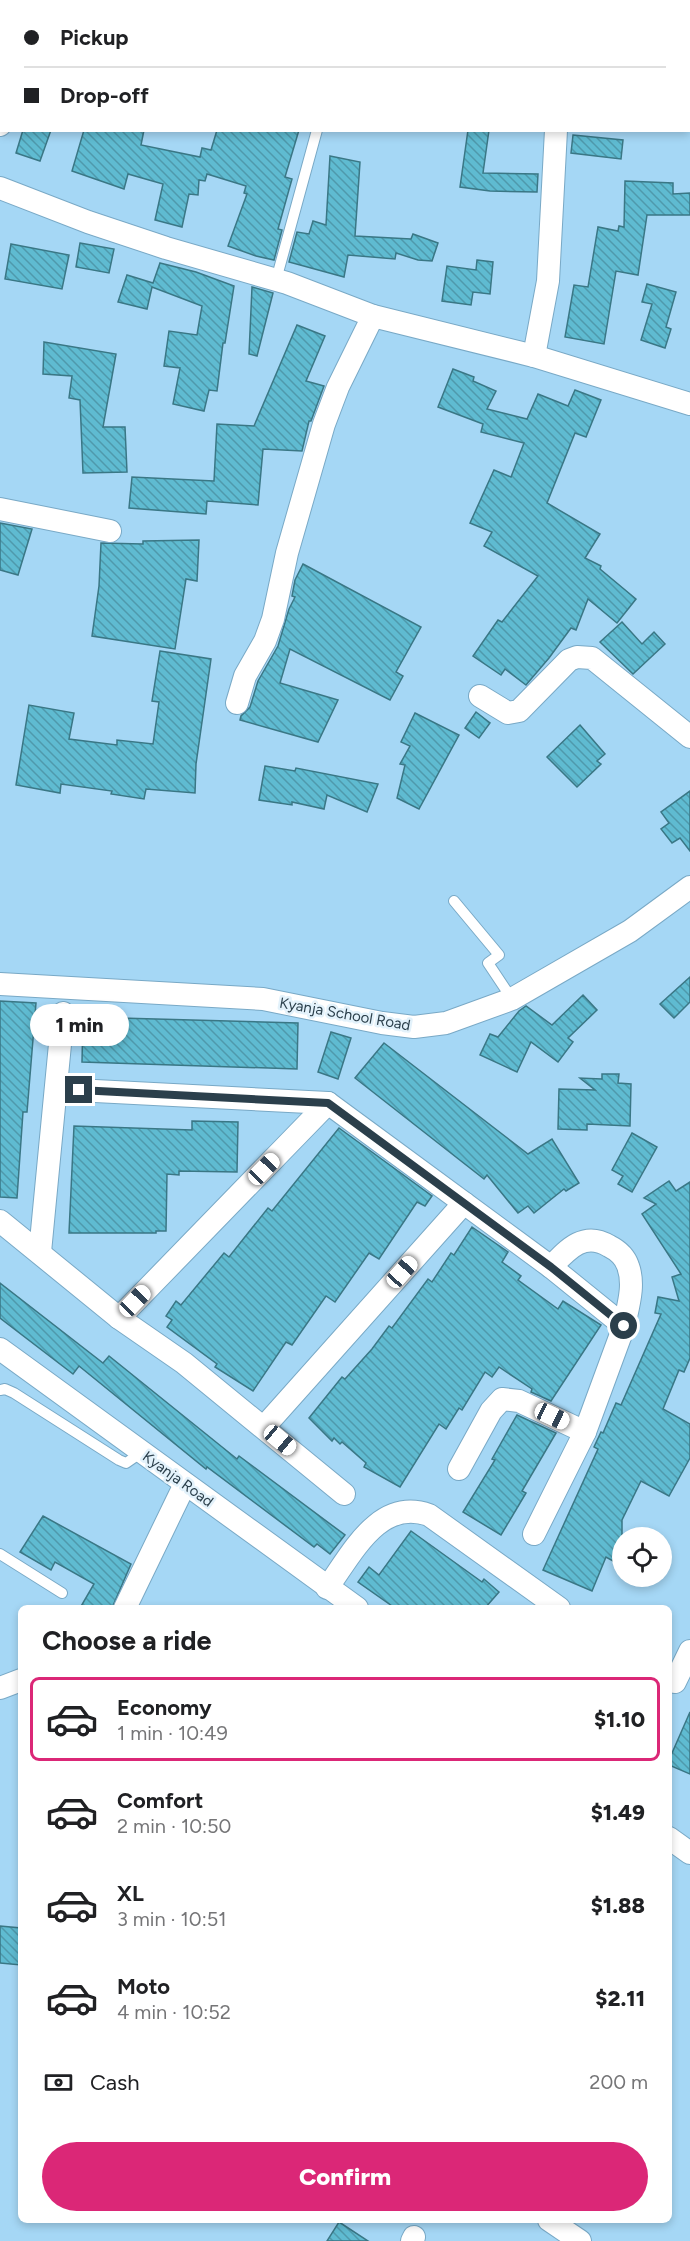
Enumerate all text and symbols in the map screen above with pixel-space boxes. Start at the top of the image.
text: Pickup [60,24,129,51]
text: Drop-off [60,82,149,109]
street label: Kyanja School Road [278,994,412,1034]
callout: 1 min [29,1003,128,1045]
text: 1 min [56,1013,103,1037]
route end [65,1076,92,1103]
car [245,1150,283,1188]
car [383,1253,421,1291]
car [116,1282,154,1320]
route start [610,1312,637,1339]
car [532,1400,572,1432]
car [260,1422,300,1458]
street label: Kyanja Road [139,1447,217,1511]
map controls [612,1527,672,1587]
button: locate [612,1527,672,1587]
text: Choose a ride [42,1624,211,1657]
icon: car [45,1692,99,1746]
text: Economy [117,1694,212,1721]
text: $1.10 [594,1706,645,1733]
text: 1 min · 10:49 [117,1721,228,1745]
icon: car [45,1785,99,1839]
text: Comfort [117,1787,203,1814]
text: $1.49 [591,1799,645,1826]
text: 2 min · 10:50 [117,1814,231,1838]
icon: car [45,1878,99,1932]
text: XL [117,1880,144,1907]
text: $1.88 [591,1892,645,1919]
text: 3 min · 10:51 [117,1907,227,1931]
icon: car [45,1971,99,2025]
text: Moto [117,1973,170,2000]
text: $2.11 [595,1985,645,2012]
text: 4 min · 10:52 [117,2000,231,2024]
icon: cash [42,2066,75,2099]
text: Cash [90,2069,140,2096]
text: 200 m [589,2070,648,2094]
button: Confirm [42,2142,648,2211]

